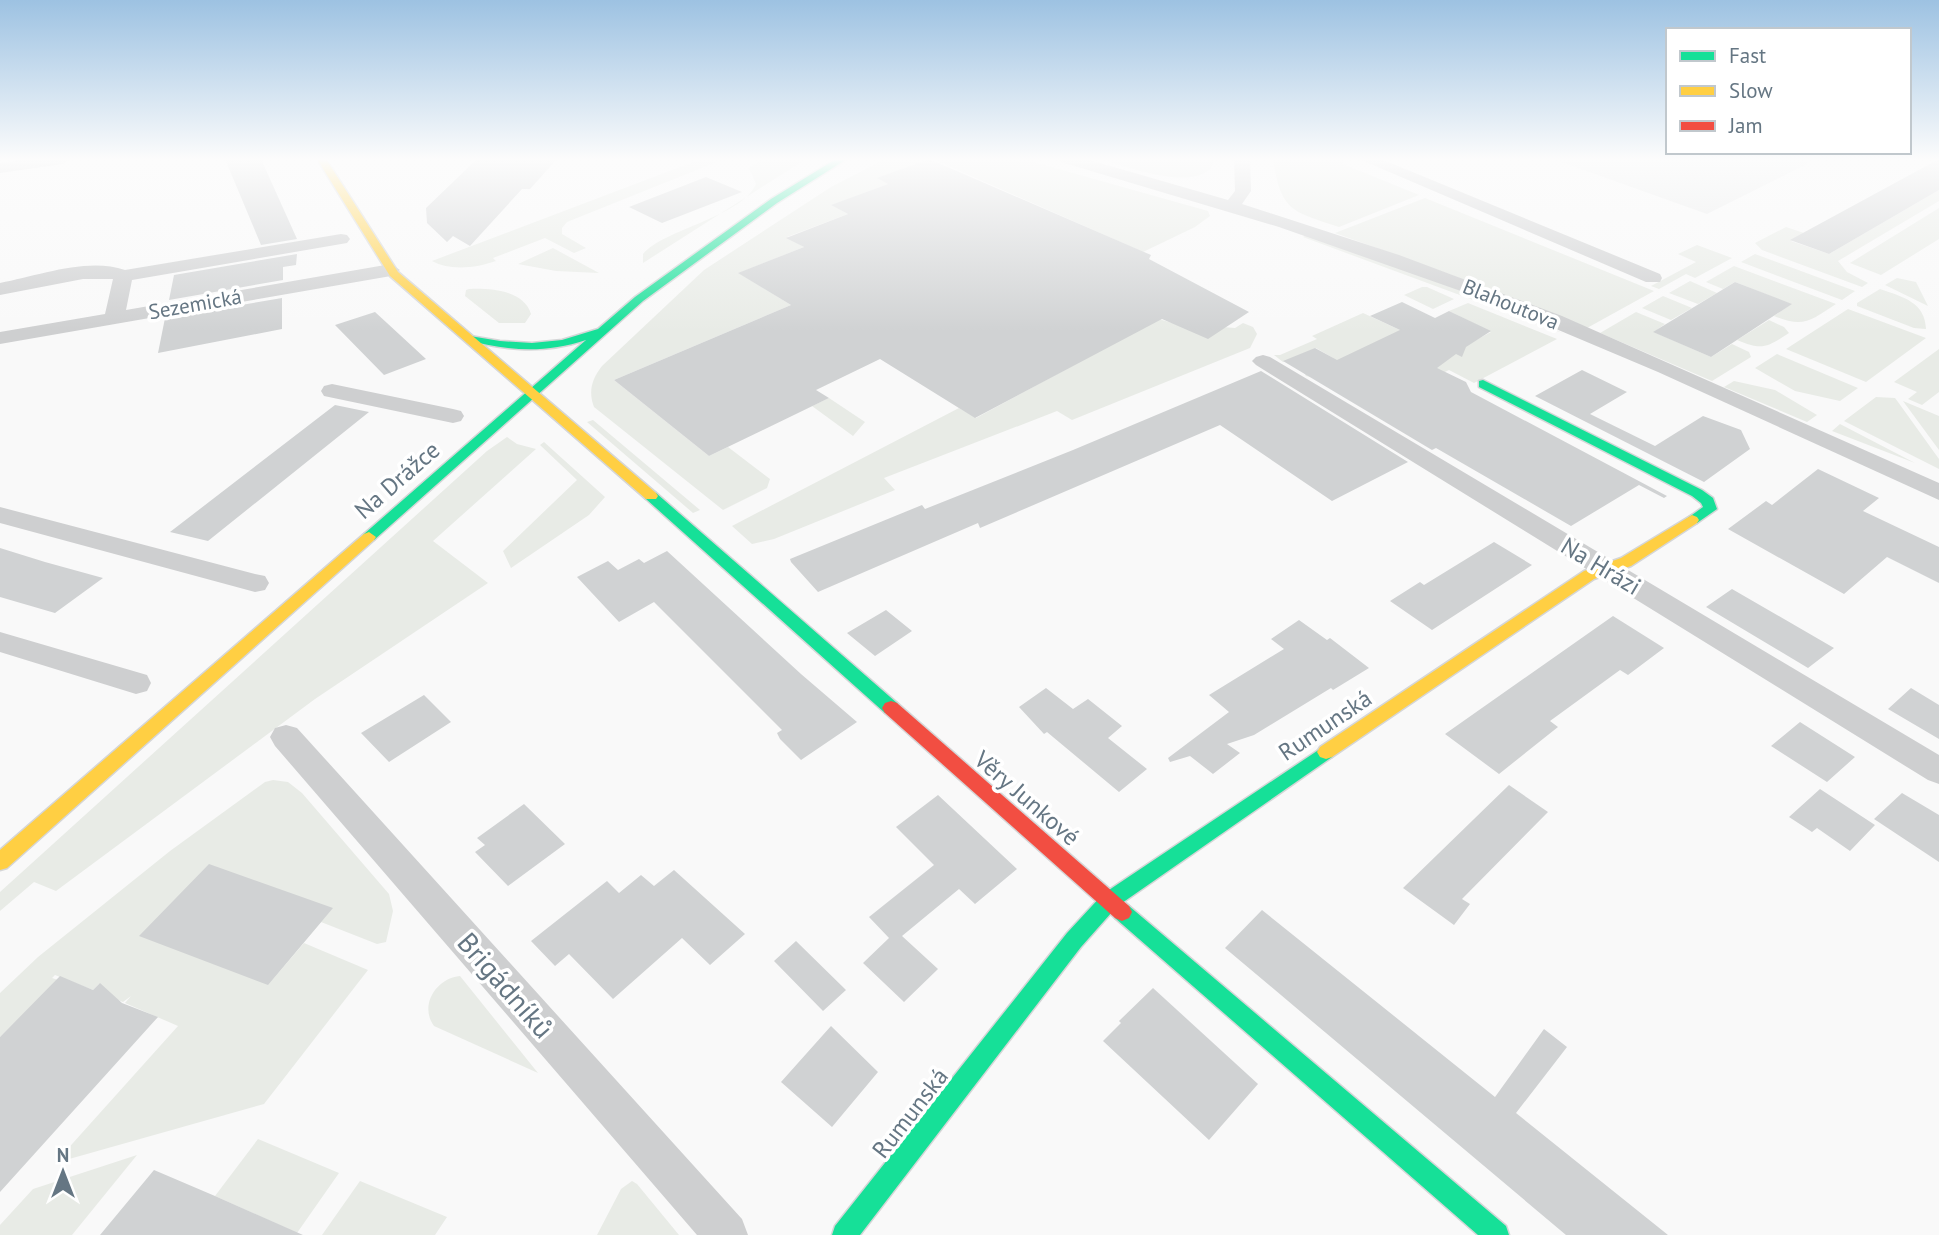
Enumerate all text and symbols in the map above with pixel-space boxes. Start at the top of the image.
legend [1666,28,1911,154]
text: Fast [1729,42,1766,69]
text: Slow [1729,77,1773,104]
text: Jam [1728,112,1763,139]
street label: Blahoutova [1459,273,1563,335]
street label: Sezemická [146,283,244,325]
street label: Na Drážce [348,434,446,526]
street label: Na Hrázi [1555,530,1647,602]
street label: Rumunská [1272,682,1378,768]
street label: Věry Junkové [967,743,1086,852]
street label: Brigádníků [450,924,562,1046]
street label: Rumunská [865,1062,955,1164]
north arrow [28,1137,98,1207]
text: N [57,1143,69,1167]

